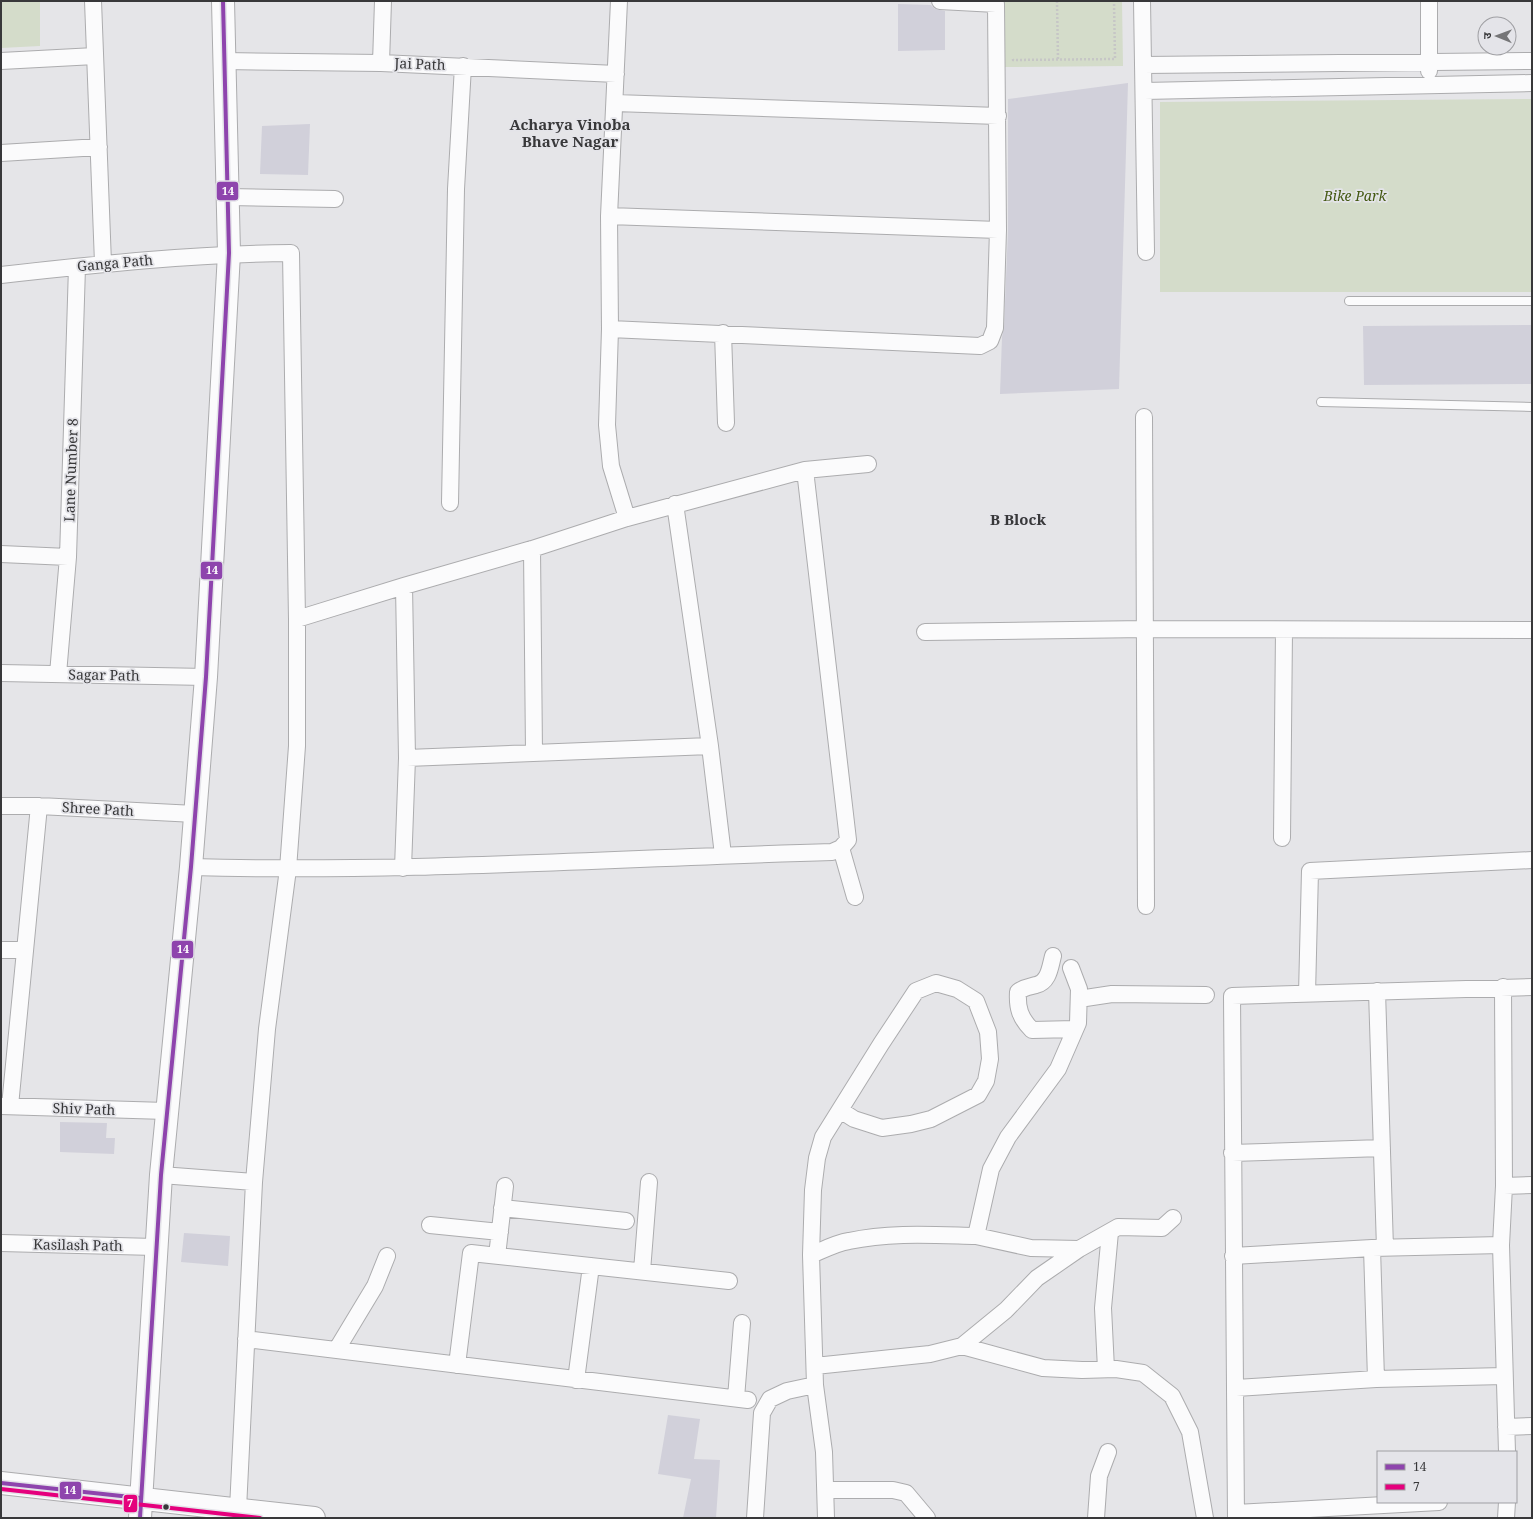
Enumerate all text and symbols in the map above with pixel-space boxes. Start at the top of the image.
north arrow [1477,16,1517,56]
text: उ [1479,32,1494,39]
street label: Jai Path [393,53,446,74]
district label: Acharya Vinoba Bhave Nagar [509,114,631,151]
line badge: 14 [216,181,239,201]
text: 14 [222,183,234,198]
park label: Bike Park [1323,186,1388,205]
street label: Ganga Path [76,250,154,275]
street label: Lane Number 8 [59,418,82,522]
district label: B Block [990,509,1046,529]
line badge: 14 [200,561,223,580]
text: 14 [206,562,218,577]
street label: Sagar Path [68,664,140,685]
street label: Shree Path [62,797,135,820]
line badge: 14 [171,940,194,959]
text: 14 [177,941,189,956]
street label: Shiv Path [52,1098,116,1119]
street label: Kasilash Path [33,1234,123,1255]
legend [1377,1451,1517,1503]
text: 14 [1413,1458,1427,1475]
text: 7 [1413,1478,1420,1495]
line badge: 14 [59,1481,82,1500]
text: 14 [64,1482,76,1497]
line badge: 7 [123,1494,138,1513]
text: 7 [127,1495,133,1510]
unlabelled marker [161,1502,171,1512]

